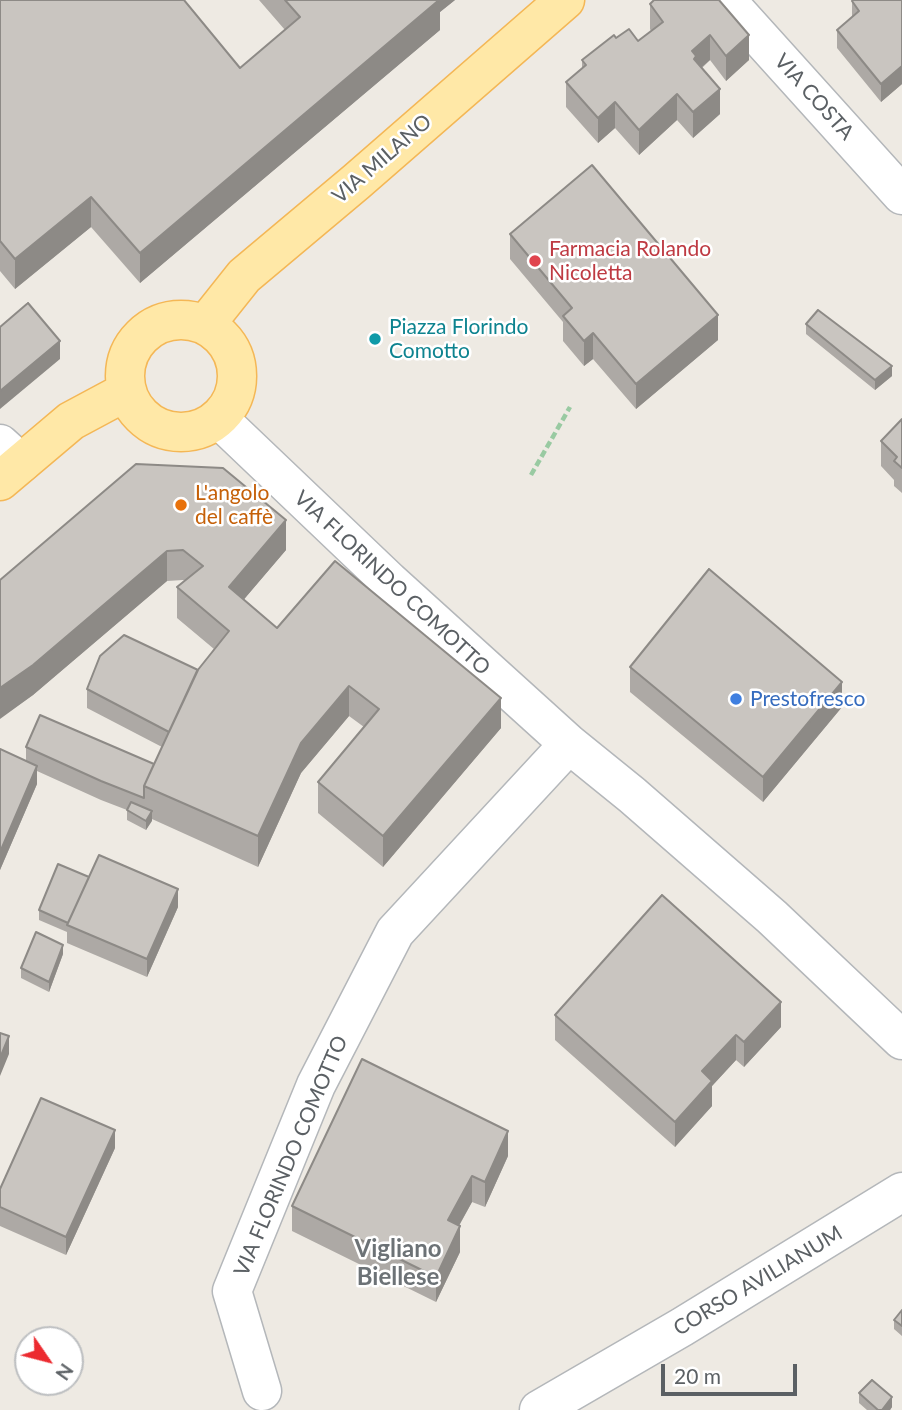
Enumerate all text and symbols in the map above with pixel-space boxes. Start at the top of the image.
street label: VIA COSTA [769,49,859,145]
street label: VIA MILANO [327,109,437,209]
place label: Farmacia Rolando Nicoletta [549,236,711,286]
marker: Farmacia Rolando Nicoletta [527,253,543,269]
place label: Piazza Florindo Comotto [389,314,528,364]
marker: Piazza Florindo Comotto [367,331,383,347]
place label: L'angolo del caffè [195,480,273,530]
street label: VIA FLORINDO COMOTTO [289,486,495,680]
marker: L'angolo del caffè [173,497,189,513]
place label: Prestofresco [750,686,865,712]
marker: Prestofresco [728,691,744,707]
street label: VIA FLORINDO COMOTTO [229,1032,353,1280]
street label: CORSO AVILIANUM [669,1221,847,1341]
district label: Vigliano Biellese [355,1235,441,1291]
north arrow [14,1326,84,1396]
scale bar [664,1350,800,1394]
text: N [51,1360,79,1385]
text: 20 m [674,1363,721,1388]

